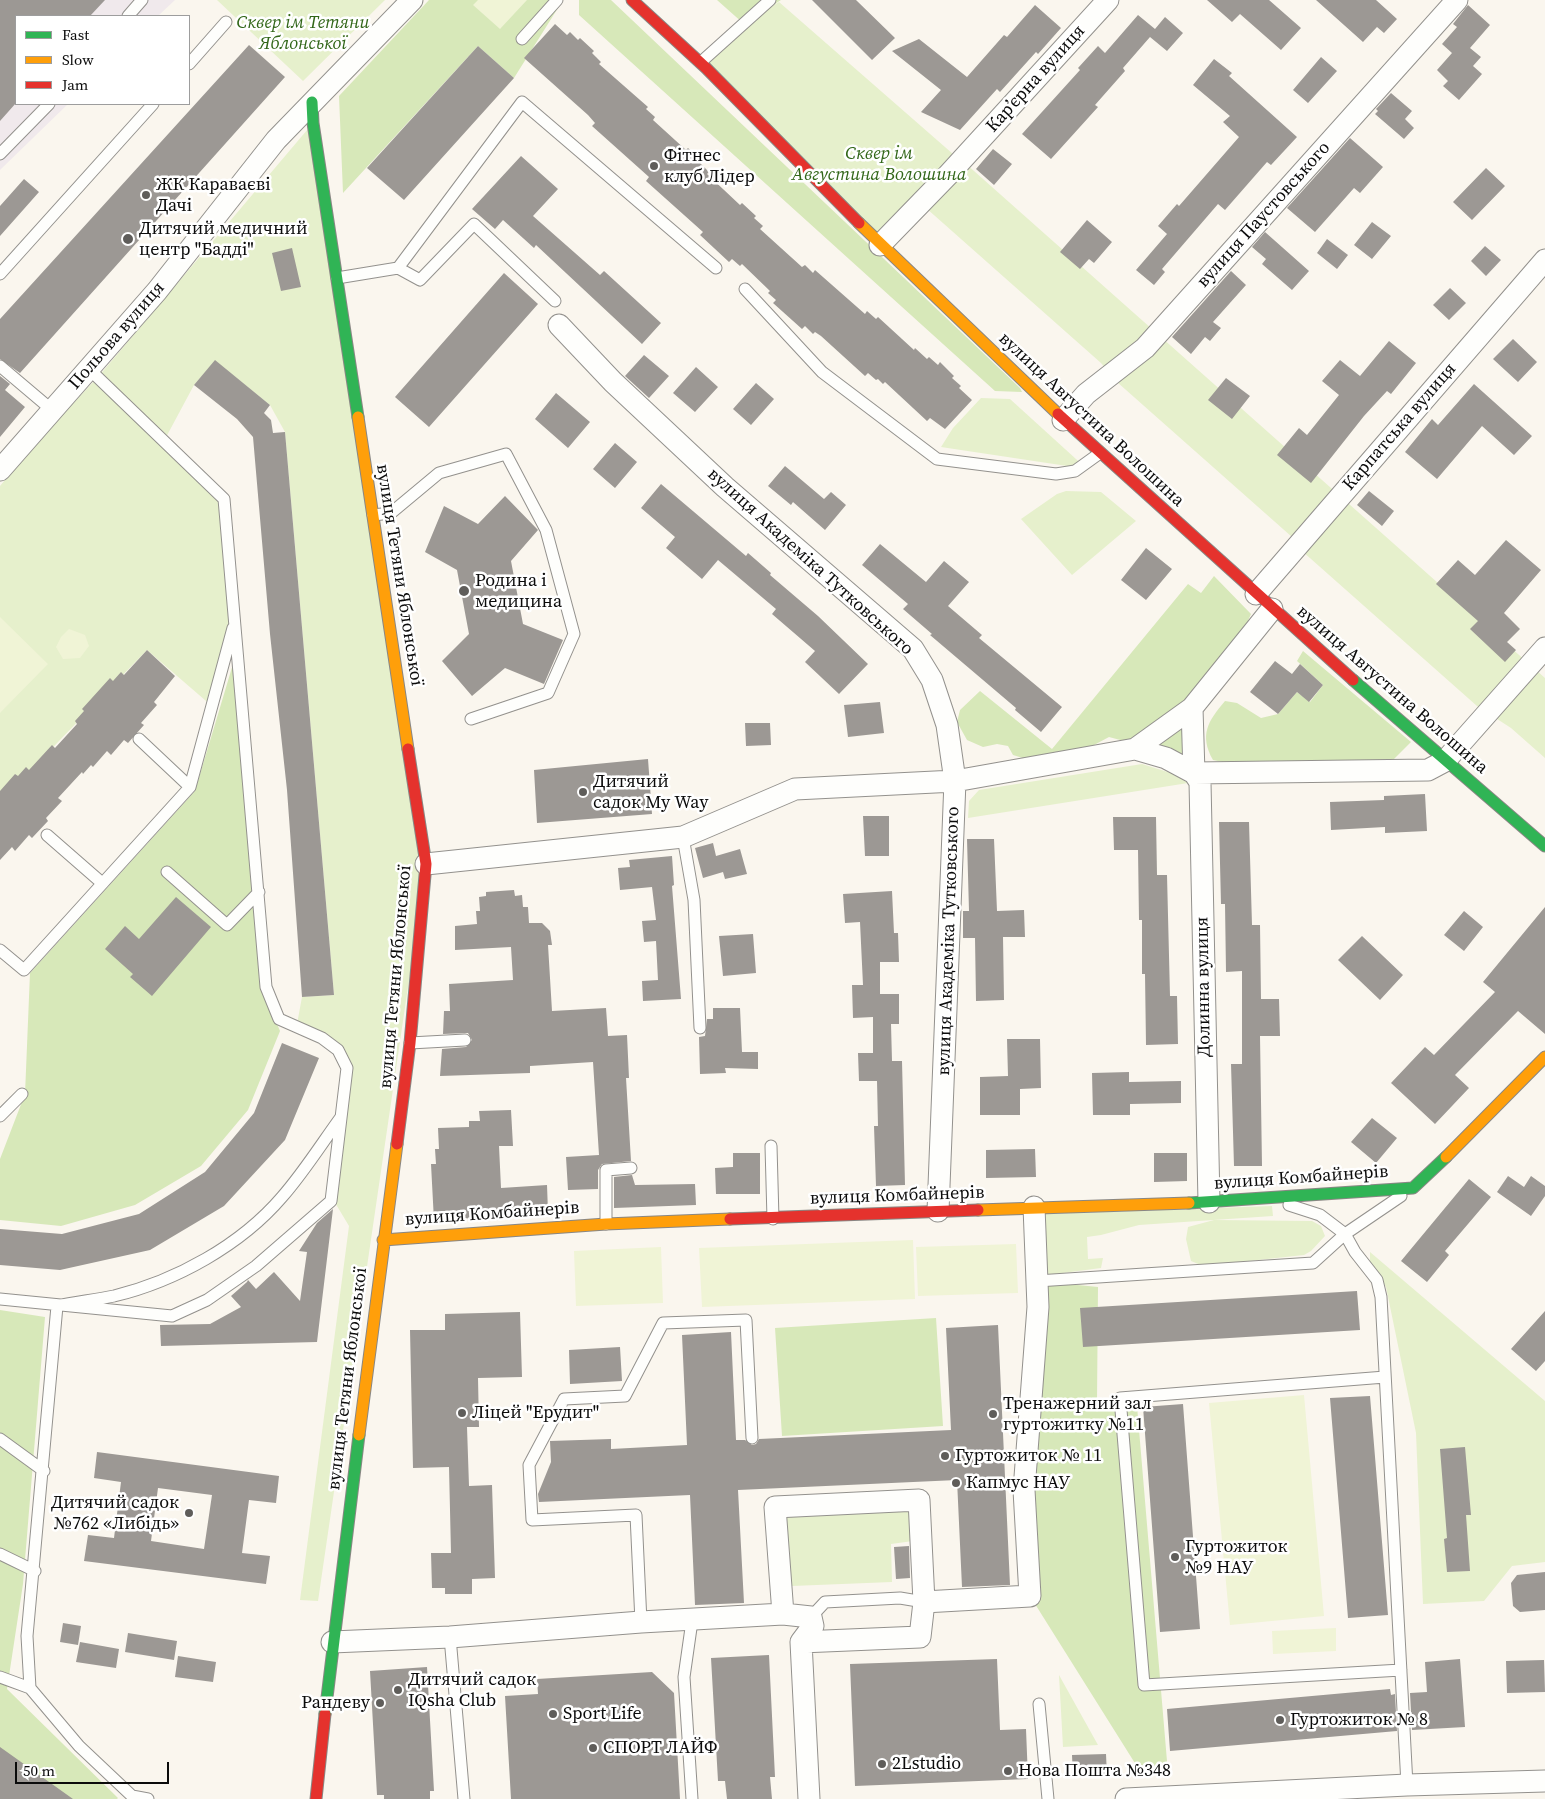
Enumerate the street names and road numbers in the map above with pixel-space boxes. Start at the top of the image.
street label: Карʼєрна вулиця [982,21,1090,137]
street label: вулиця Паустовського [1193,138,1335,292]
street label: Польова вулиця [64,278,170,394]
street label: вулиця Августина Волошина [994,328,1188,512]
street label: Карпатська вулиця [1339,359,1461,495]
street label: вулиця Тетяни Яблонської [371,463,427,687]
street label: вулиця Академіка Тутковського [703,464,917,660]
street label: вулиця Августина Волошина [1292,601,1492,779]
street label: вулиця Академіка Тутковського [934,806,964,1076]
street label: вулиця Тетяни Яблонської [375,864,417,1090]
street label: Долинна вулиця [1192,917,1216,1057]
street label: вулиця Комбайнерів [1213,1161,1389,1195]
street label: вулиця Комбайнерів [809,1182,985,1210]
street label: вулиця Комбайнерів [404,1197,580,1231]
street label: вулиця Тетяни Яблонської [324,1266,372,1492]

